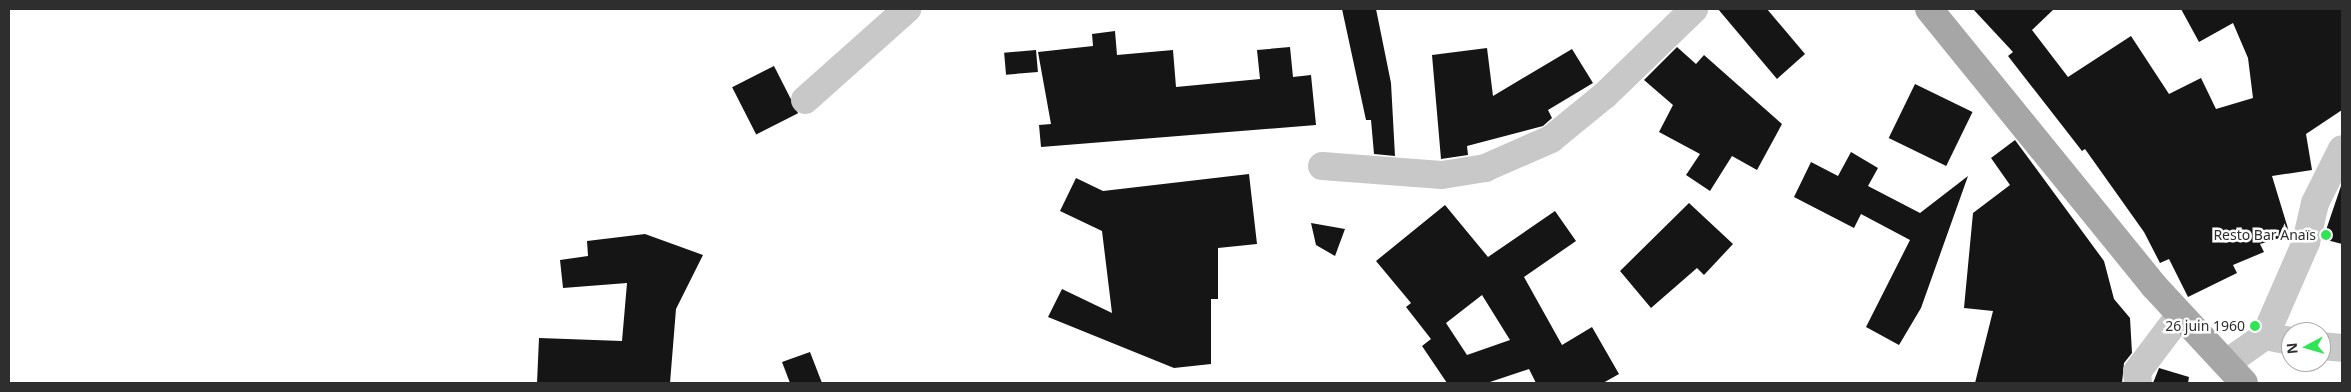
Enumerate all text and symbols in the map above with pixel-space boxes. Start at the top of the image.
place label: Resto Bar Anaïs [2213,227,2316,243]
marker: Resto Bar Anaïs [2320,229,2332,241]
place label: 26 juin 1960 [2165,318,2245,334]
marker: 26 juin 1960 [2249,320,2261,332]
north arrow [2281,322,2331,372]
text: N [2282,342,2302,355]

